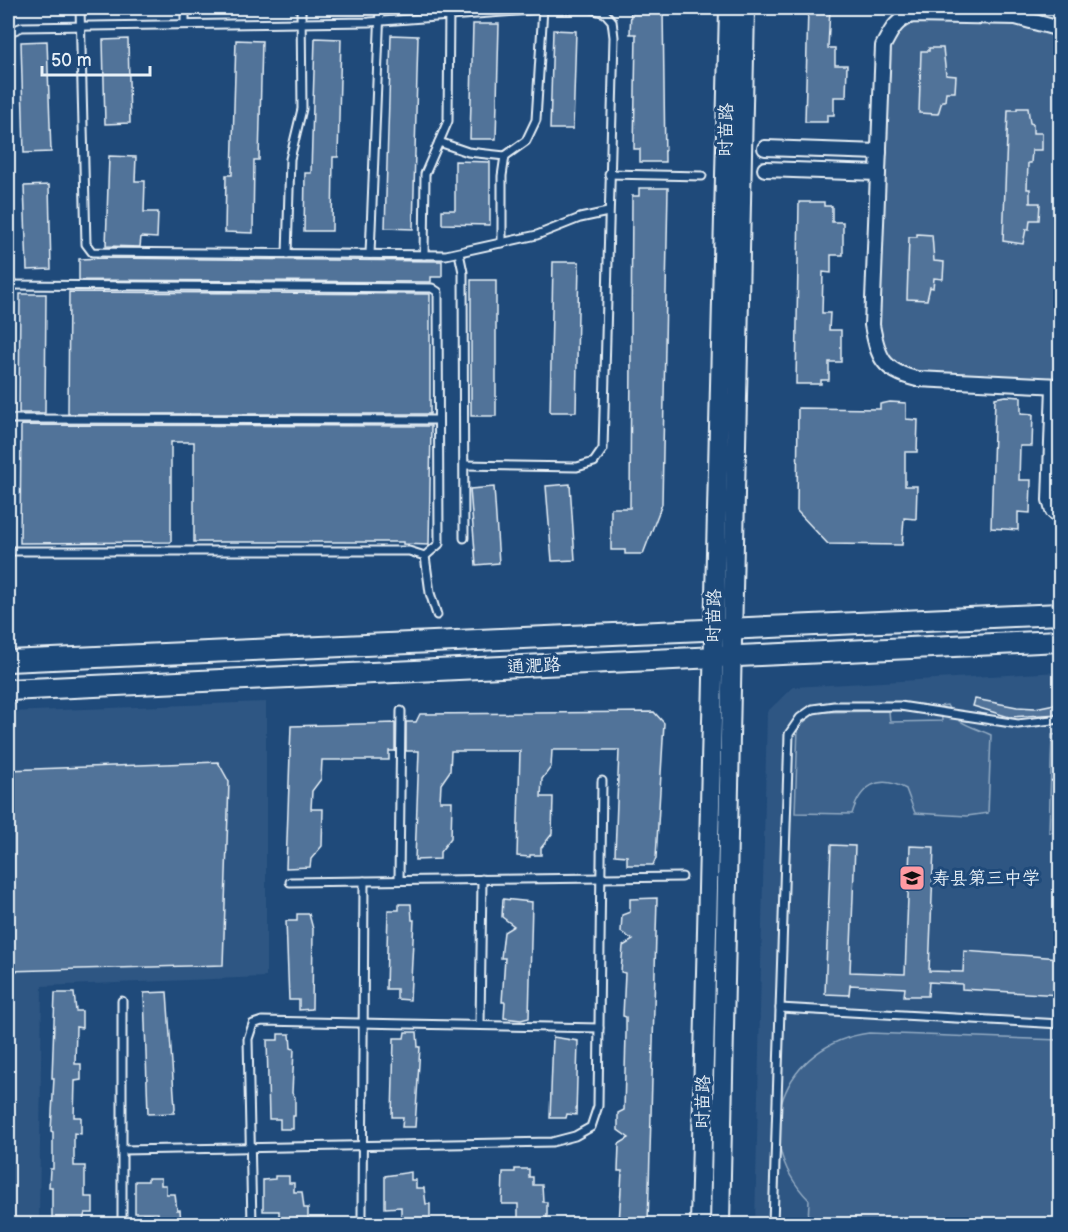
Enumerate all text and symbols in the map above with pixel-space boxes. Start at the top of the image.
scale bar [42,39,150,77]
text: 50 m [51,50,92,71]
street label: 时苗路 [715,103,737,157]
street label: 时苗路 [703,589,725,643]
street label: 通淝路 [506,654,562,678]
school or university icon: 寿县第三中学 [897,863,927,893]
place label: 寿县第三中学 [932,868,1040,889]
street label: 时苗路 [692,1075,714,1129]

